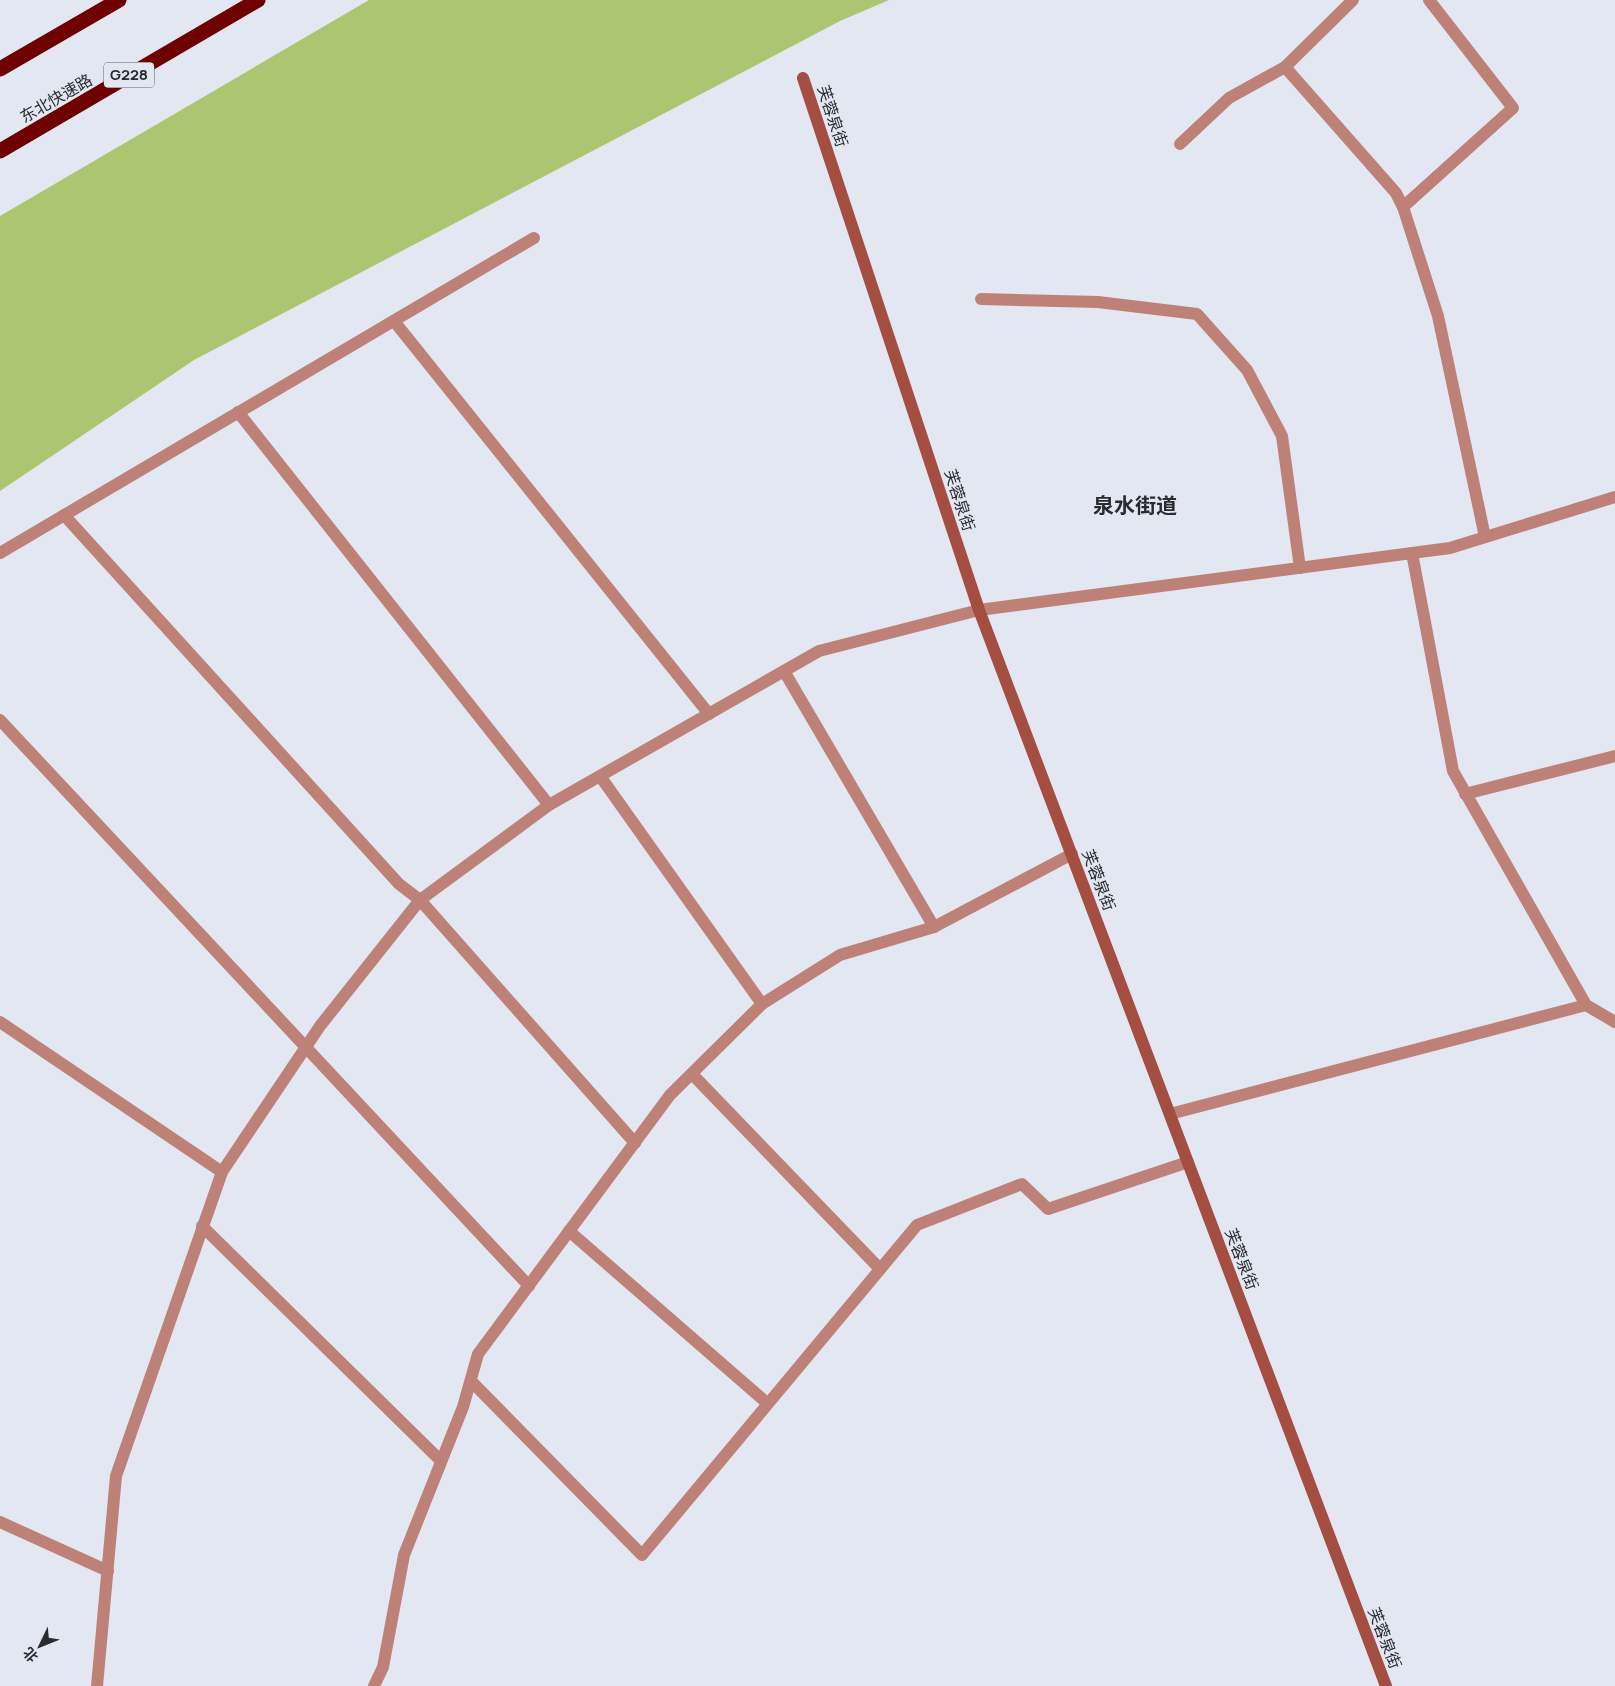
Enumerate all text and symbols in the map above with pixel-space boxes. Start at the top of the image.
road number: G228 [104,62,154,88]
street label: 东北快速路 [16,68,96,128]
street label: 芙蓉泉街 [813,82,853,150]
street label: 芙蓉泉街 [940,466,980,534]
district label: 泉水街道 [1093,491,1177,519]
street label: 芙蓉泉街 [1077,846,1121,914]
street label: 芙蓉泉街 [1220,1225,1264,1293]
street label: 芙蓉泉街 [1363,1604,1407,1672]
north arrow [15,1621,65,1671]
text: 北 [18,1644,42,1667]

